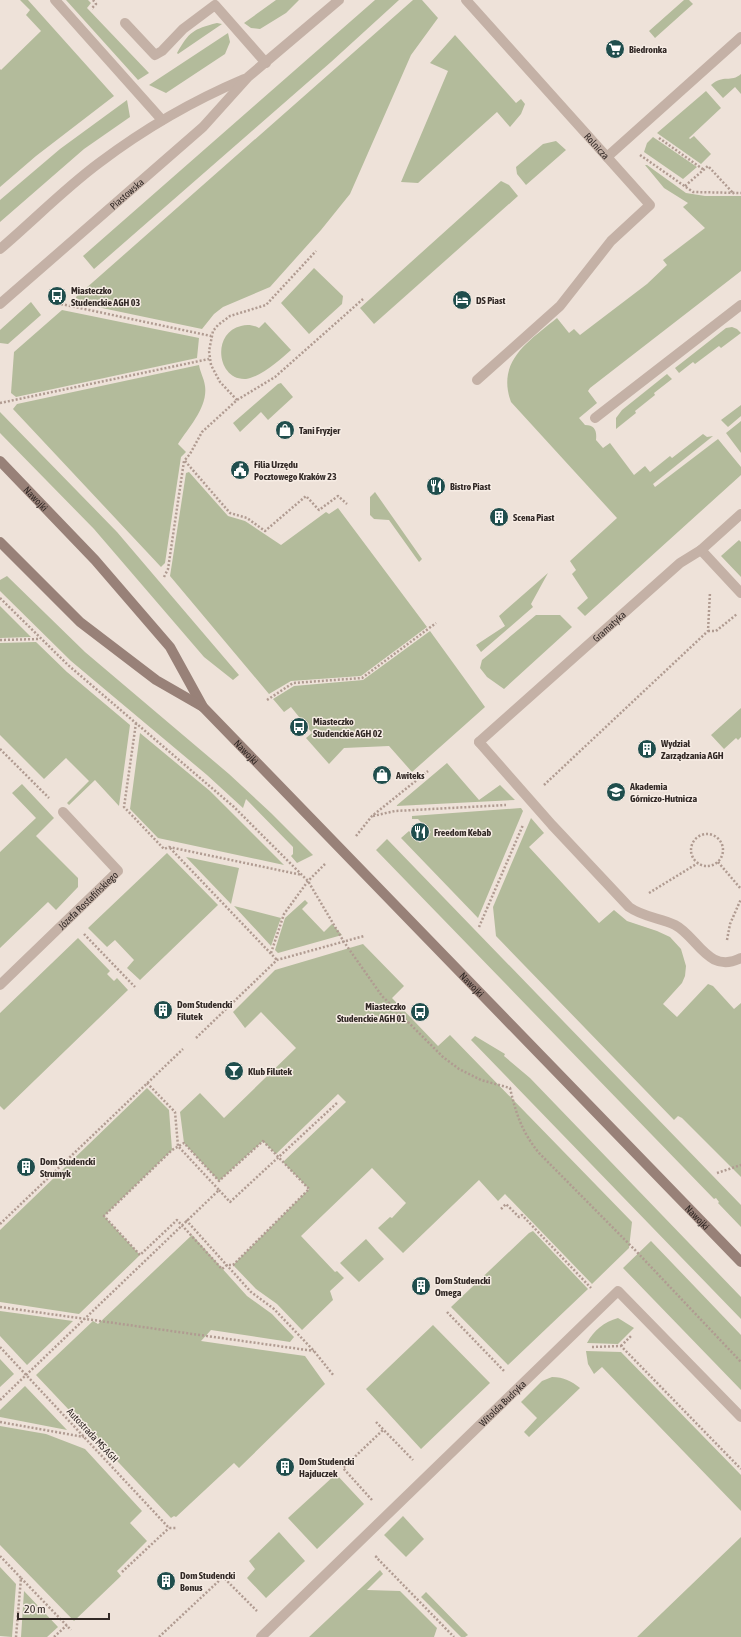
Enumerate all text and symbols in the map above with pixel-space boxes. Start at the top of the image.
supermarket icon: Biedronka [604,38,626,60]
place label: Biedronka [629,44,667,55]
street label: Rolnicza [582,131,611,162]
street label: Piastowska [108,176,146,212]
bus stop icon: Miasteczko Studenckie AGH 03 [46,285,68,307]
place label: Miasteczko Studenckie AGH 03 [71,285,140,308]
hotel icon: DS Piast [451,289,473,311]
place label: DS Piast [476,295,505,306]
shop icon: Tani Fryzjer [274,419,296,441]
place label: Tani Fryzjer [299,425,341,436]
public building icon: Filia Urzędu Pocztowego Kraków 23 [229,459,251,481]
place label: Filia Urzędu Pocztowego Kraków 23 [254,459,337,482]
restaurant icon: Bistro Piast [425,475,447,497]
place label: Bistro Piast [450,481,491,492]
street label: Nawojki [21,484,50,513]
building icon: Scena Piast [488,506,510,528]
place label: Scena Piast [513,512,555,523]
street label: Gramatyka [590,609,628,644]
bus stop icon: Miasteczko Studenckie AGH 02 [288,716,310,738]
place label: Miasteczko Studenckie AGH 02 [313,716,382,739]
street label: Nawojki [232,738,260,767]
building icon: Wydział Zarządzania AGH [636,738,658,760]
place label: Wydział Zarządzania AGH [660,738,724,761]
shop icon: Awiteks [371,764,393,786]
place label: Awiteks [395,770,425,781]
school or university icon: Akademia Górniczo-Hutnicza [605,781,627,803]
place label: Akademia Górniczo-Hutnicza [629,781,697,804]
restaurant icon: Freedom Kebab [409,821,431,843]
place label: Freedom Kebab [434,827,491,838]
street label: Józefa Rostafińskiego [56,869,120,932]
street label: Nawojki [457,970,486,999]
building icon: Dom Studencki Filutek [152,999,174,1021]
place label: Dom Studencki Filutek [177,999,232,1022]
place label: Miasteczko Studenckie AGH 01 [337,1001,406,1024]
bus stop icon: Miasteczko Studenckie AGH 01 [409,1001,431,1023]
bar icon: Klub Filutek [223,1060,245,1082]
place label: Klub Filutek [248,1066,293,1077]
building icon: Dom Studencki Strumyk [15,1156,37,1178]
place label: Dom Studencki Strumyk [40,1156,95,1179]
street label: Nawojki [683,1203,711,1232]
building icon: Dom Studencki Omega [410,1275,432,1297]
place label: Dom Studencki Omega [435,1275,490,1298]
street label: Witolda Budryka [477,1378,529,1429]
street label: Autostrada MS AGH [65,1406,121,1465]
building icon: Dom Studencki Hajduczek [274,1456,296,1478]
place label: Dom Studencki Hajduczek [299,1456,354,1479]
building icon: Dom Studencki Bonus [155,1570,177,1592]
place label: Dom Studencki Bonus [180,1570,235,1593]
scale bar [18,1595,109,1621]
text: 20 m [24,1602,46,1616]

